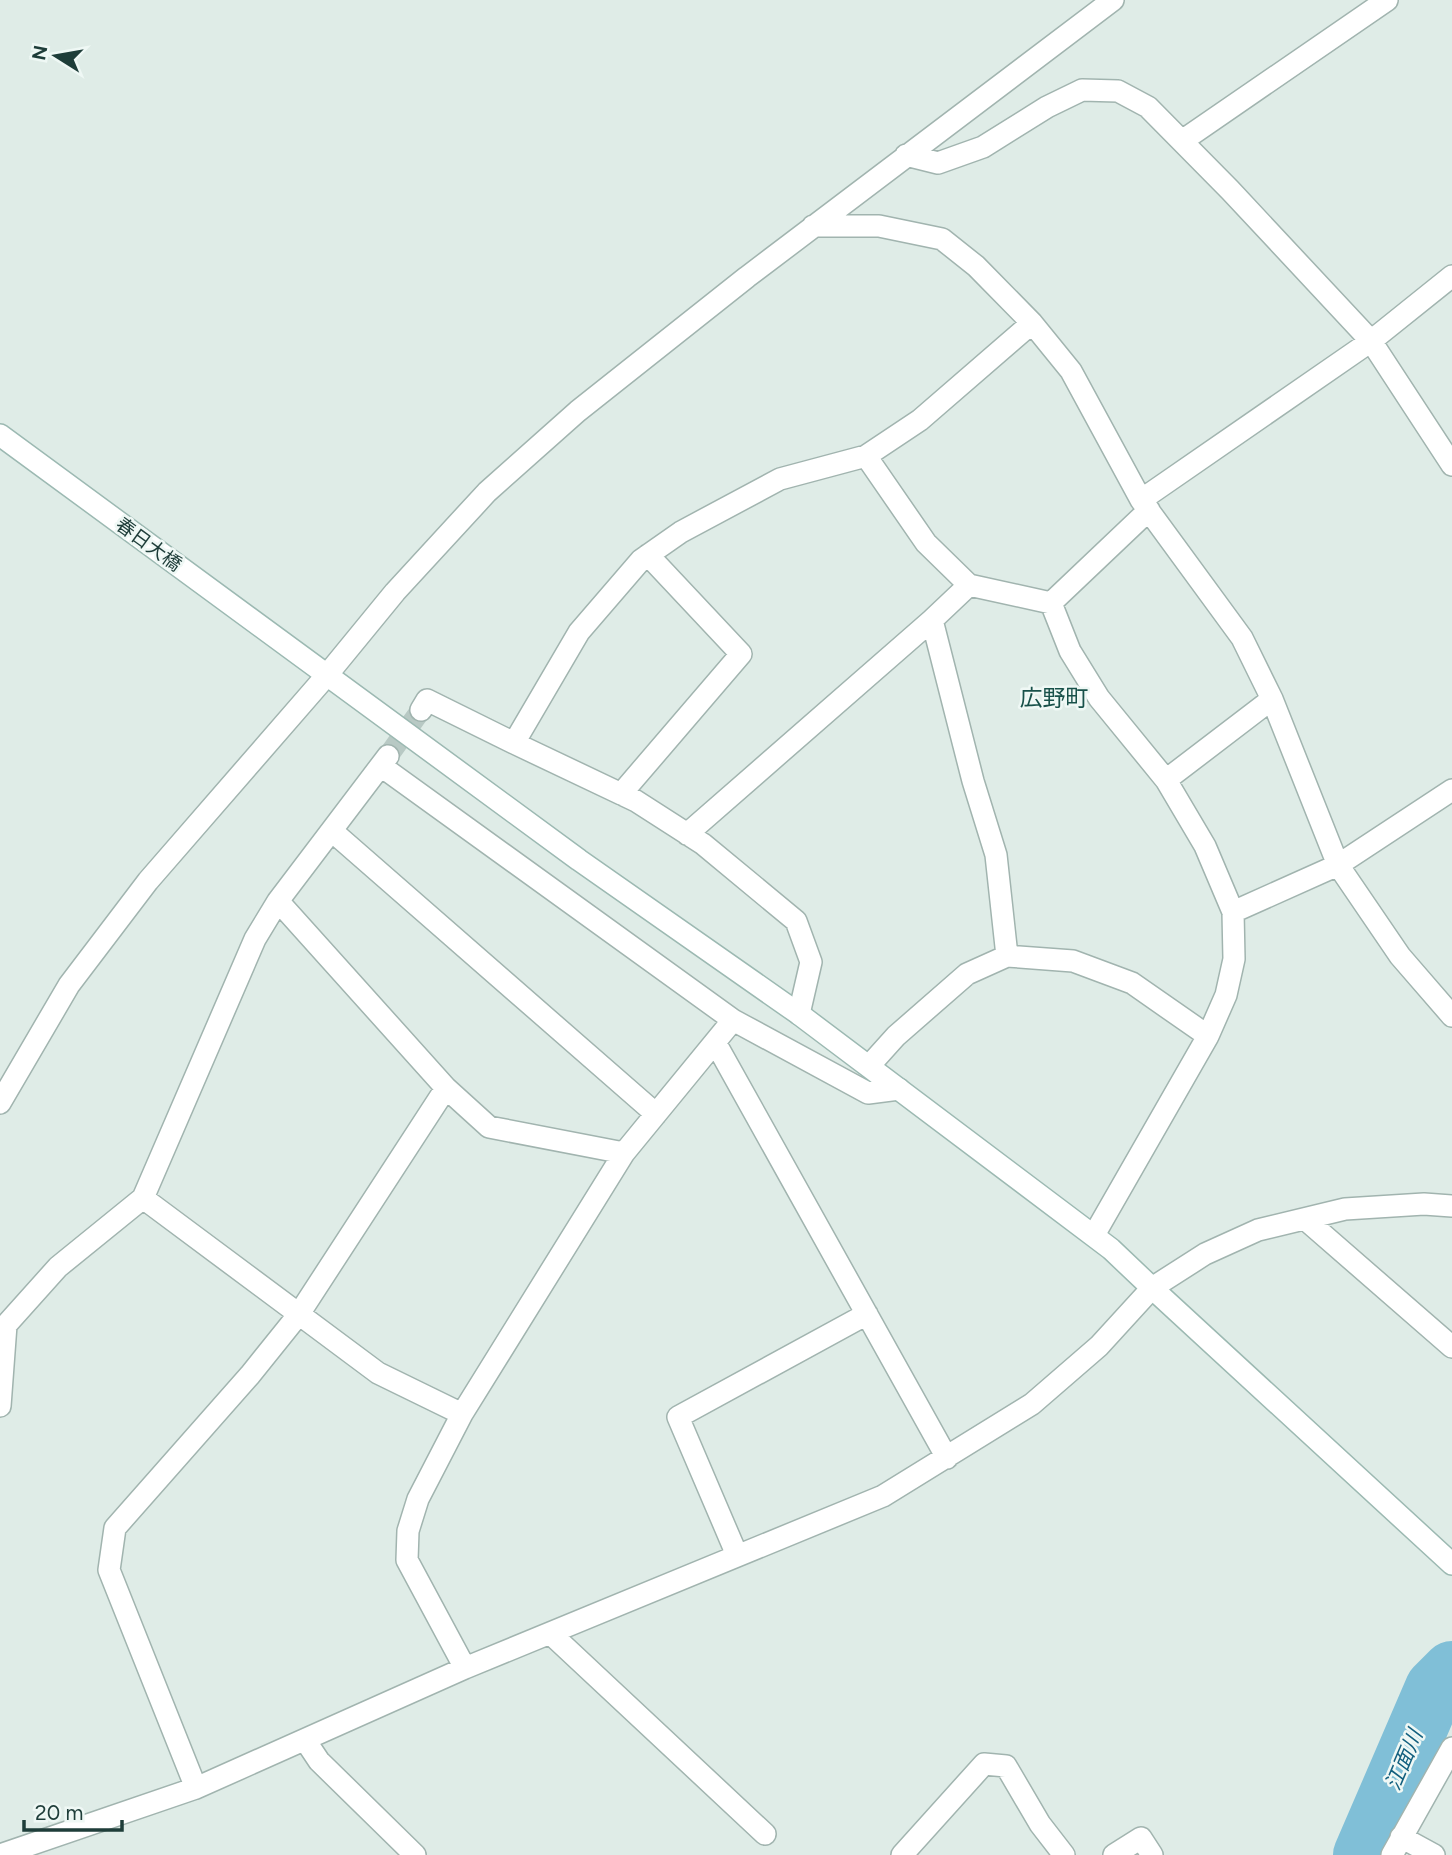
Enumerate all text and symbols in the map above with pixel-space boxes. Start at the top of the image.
north arrow [21,21,91,91]
text: N [27,43,52,62]
street label: 春日大橋 [111,513,186,576]
district label: 広野町 [1020,684,1089,712]
water label: 江面川 [1380,1724,1428,1794]
scale bar [24,1788,122,1832]
text: 20 m [35,1800,83,1825]

